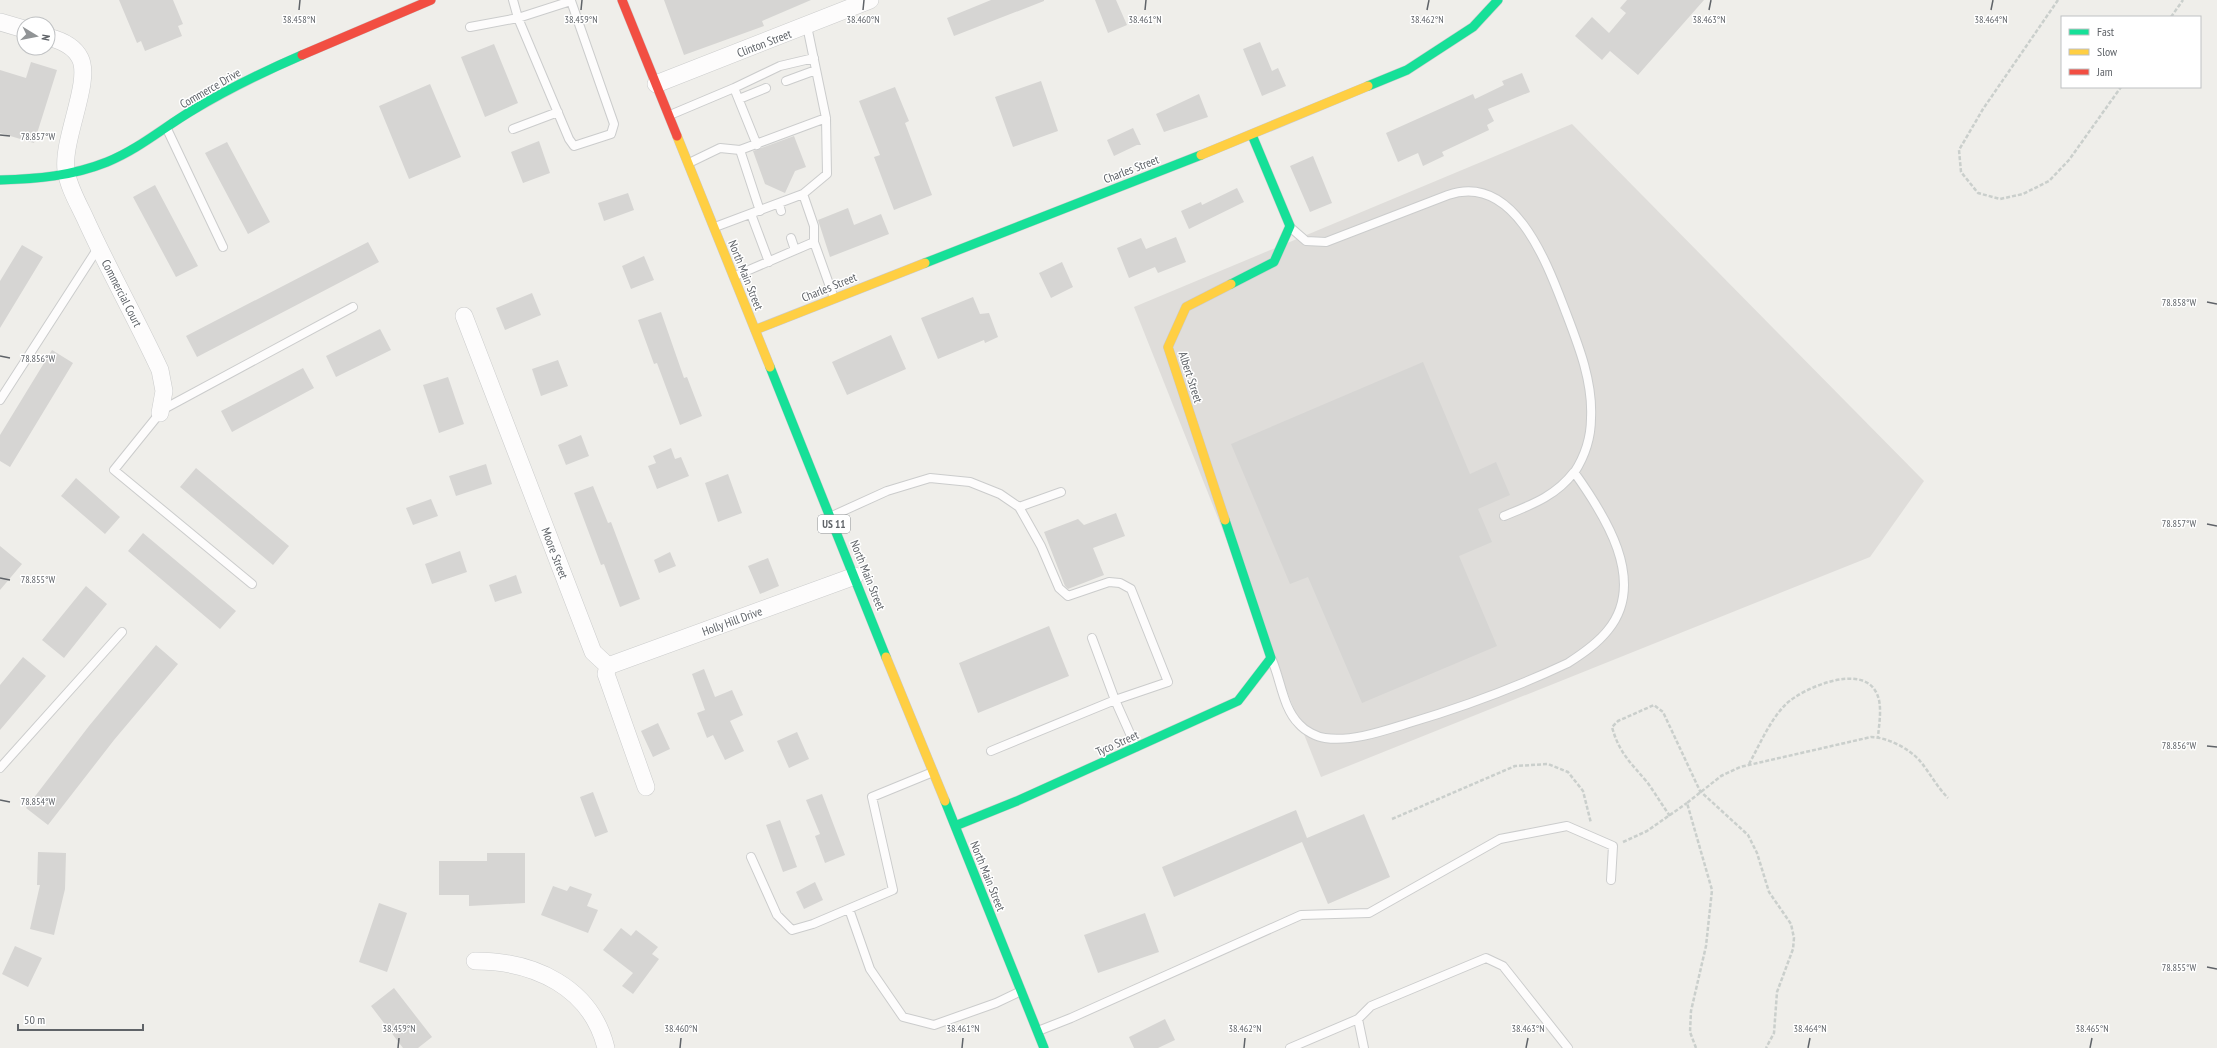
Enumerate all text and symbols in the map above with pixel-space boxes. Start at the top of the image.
text: 38.458°N [282,13,316,26]
text: 38.459°N [564,13,598,26]
text: 38.460°N [846,13,880,26]
text: 38.461°N [1128,13,1162,26]
text: 38.462°N [1410,13,1444,26]
text: 38.463°N [1692,13,1726,26]
text: 38.464°N [1974,13,2008,26]
north arrow [16,16,56,56]
legend [2061,16,2201,88]
text: Fast [2097,24,2115,39]
street label: Clinton Street [735,25,794,60]
text: N [38,34,53,42]
text: Slow [2097,44,2118,59]
text: Jam [2096,64,2113,79]
street label: Commerce Drive [177,65,243,111]
text: 78.857°W [21,130,55,143]
street label: Charles Street [1101,151,1161,186]
street label: North Main Street [725,238,767,313]
street label: Commercial Court [99,257,146,330]
street label: Charles Street [799,269,859,305]
text: 78.858°W [2162,296,2196,309]
street label: Albert Street [1176,350,1207,405]
text: 78.856°W [21,352,55,365]
road number: US 11 [818,515,850,533]
text: 78.857°W [2162,517,2196,530]
street label: Moore Street [538,525,572,581]
street label: North Main Street [847,538,889,613]
text: 78.855°W [21,573,55,586]
street label: Holly Hill Drive [700,603,764,639]
street label: Tyco Street [1093,727,1141,759]
text: 78.856°W [2162,739,2196,752]
text: 78.854°W [21,795,55,808]
street label: North Main Street [967,839,1009,914]
text: 78.855°W [2162,961,2196,974]
scale bar [18,1006,143,1032]
text: 50 m [24,1012,45,1027]
text: 38.459°N [382,1022,416,1035]
text: 38.460°N [664,1022,698,1035]
text: 38.461°N [946,1022,980,1035]
text: 38.462°N [1228,1022,1262,1035]
text: 38.463°N [1511,1022,1545,1035]
text: 38.464°N [1793,1022,1827,1035]
text: 38.465°N [2075,1022,2109,1035]

